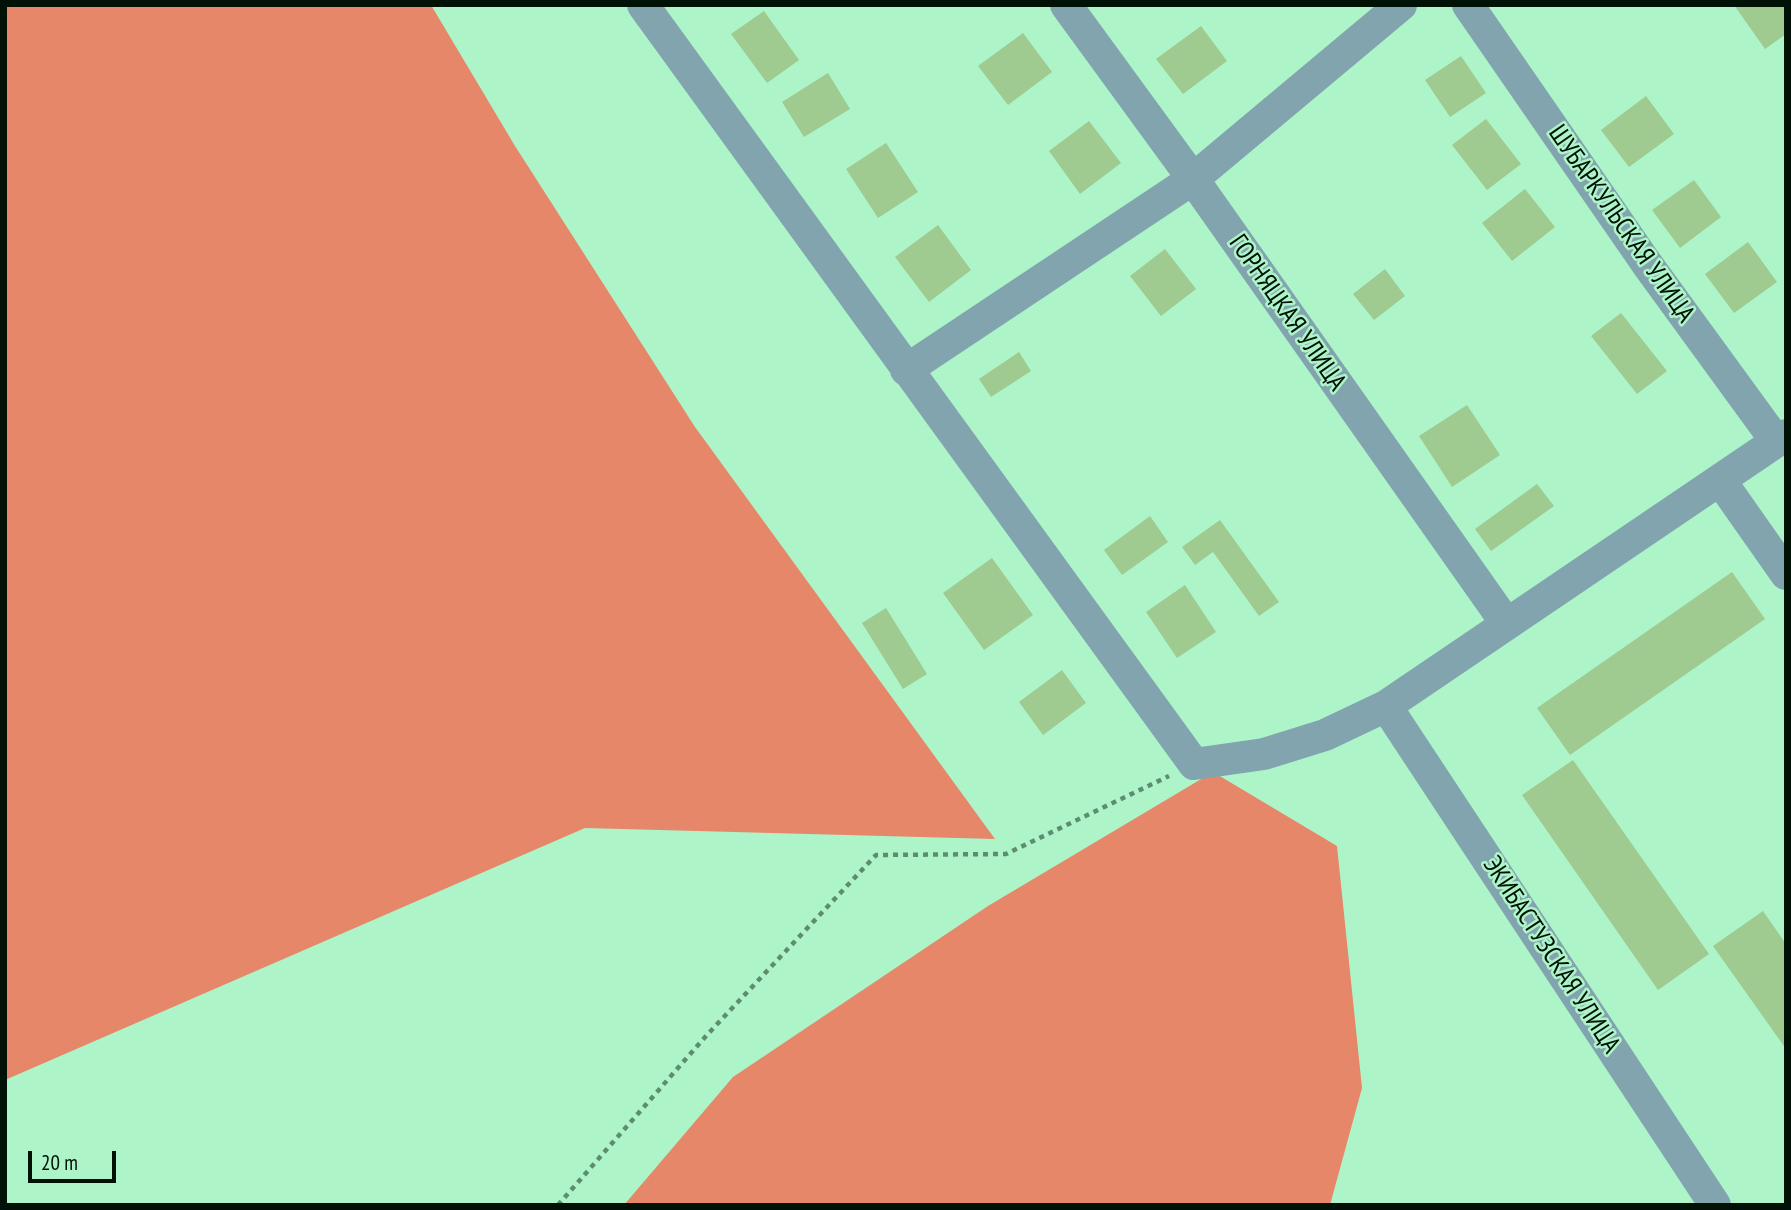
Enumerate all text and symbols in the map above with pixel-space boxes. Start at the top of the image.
street label: ШУБАРКУЛЬСКАЯ УЛИЦА [1541,119,1701,329]
street label: ГОРНЯЦКАЯ УЛИЦА [1222,229,1352,397]
street label: ЭКИБАСТУЗСКАЯ УЛИЦА [1476,851,1626,1059]
scale bar [32,1136,119,1180]
text: 20 m [41,1149,78,1176]

